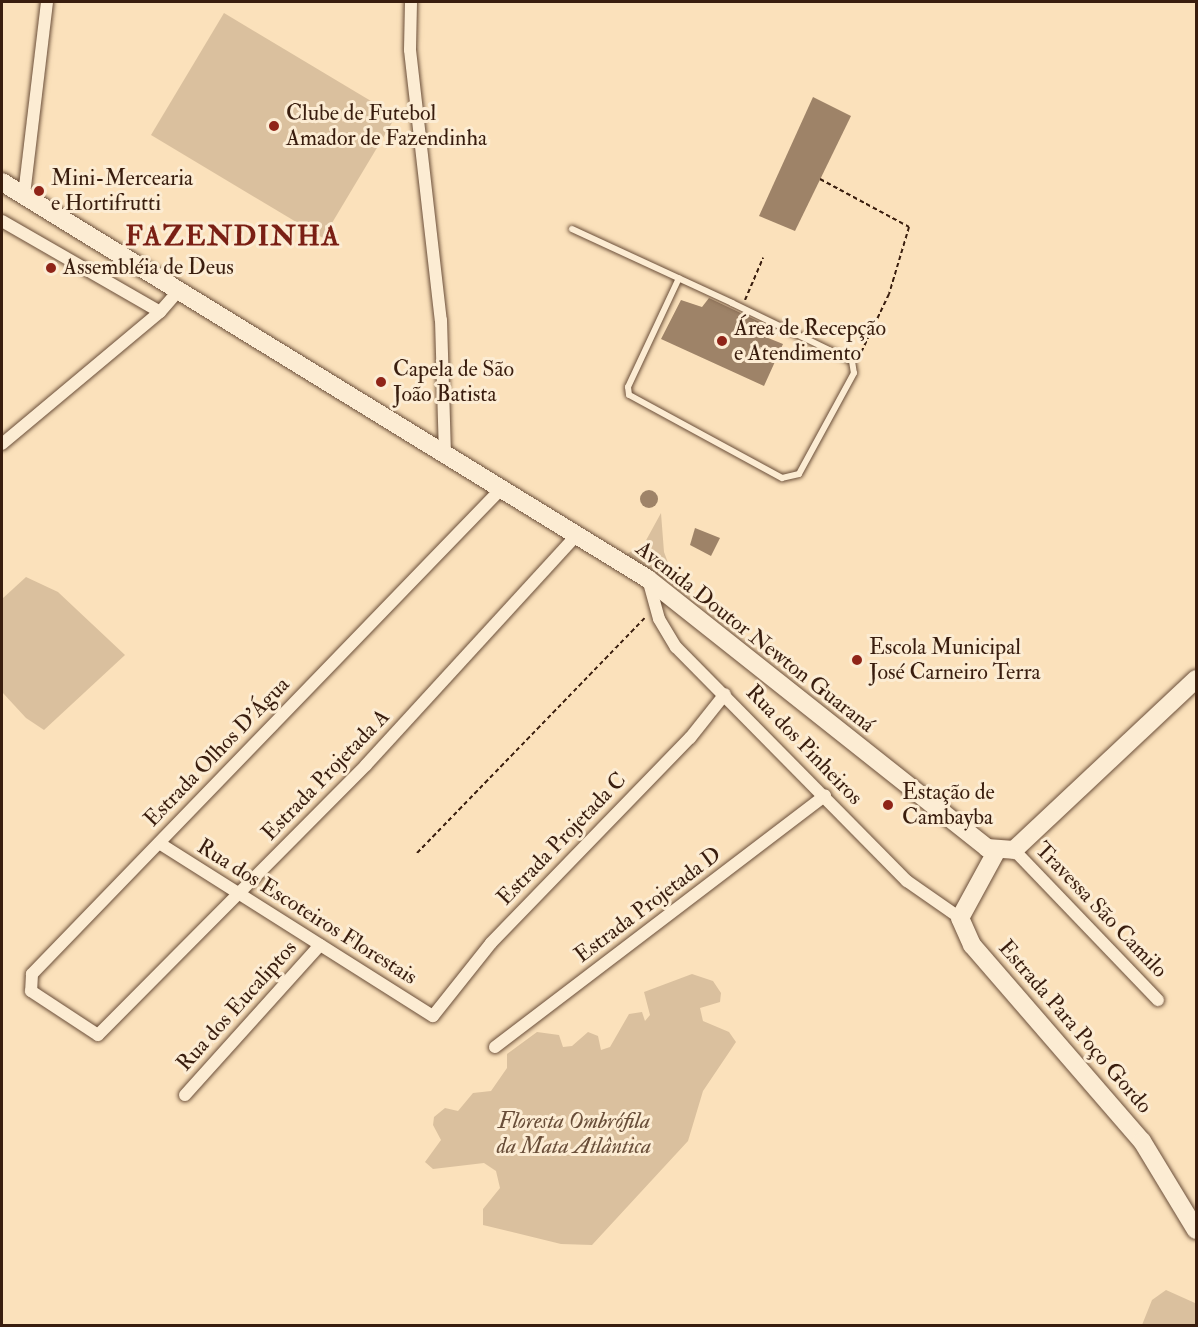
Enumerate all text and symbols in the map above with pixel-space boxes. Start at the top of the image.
place label: Clube de Futebol Amador de Fazendinha [286,100,487,152]
marker: Clube de Futebol Amador de Fazendinha [267,119,281,133]
place label: Mini-Mercearia e Hortifrutti [51,165,193,216]
marker: Mini-Mercearia e Hortifrutti [32,184,46,198]
district label: FAZENDINHA [125,220,341,254]
place label: Assembléia de Deus [63,255,234,281]
marker: Assembléia de Deus [44,261,58,275]
place label: Área de Recepção e Atendimento [734,315,886,366]
marker: Área de Recepção e Atendimento [715,334,729,348]
place label: Capela de São João Batista [393,356,514,408]
marker: Capela de São João Batista [374,375,388,389]
street label: Avenida Doutor Newton Guaraná [630,535,880,739]
place label: Escola Municipal José Carneiro Terra [869,634,1041,686]
marker: Escola Municipal José Carneiro Terra [850,653,864,667]
street label: Estrada Olhos D'Água [139,672,295,832]
street label: Rua dos Pinheiros [740,679,868,811]
street label: Estrada Projetada A [257,704,395,846]
street label: Estrada Projetada C [492,767,632,911]
place label: Estação de Cambayba [902,779,995,830]
marker: Estação de Cambayba [879,796,897,814]
street label: Rua dos Escoteiros Florestais [192,833,422,991]
street label: Travessa São Camilo [1029,837,1173,983]
street label: Estrada Projetada D [570,841,726,969]
street label: Rua dos Eucaliptos [171,935,303,1077]
street label: Estrada Para Poço Gordo [993,935,1157,1119]
park label: Floresta Ombrófila da Mata Atlântica [497,1108,651,1160]

